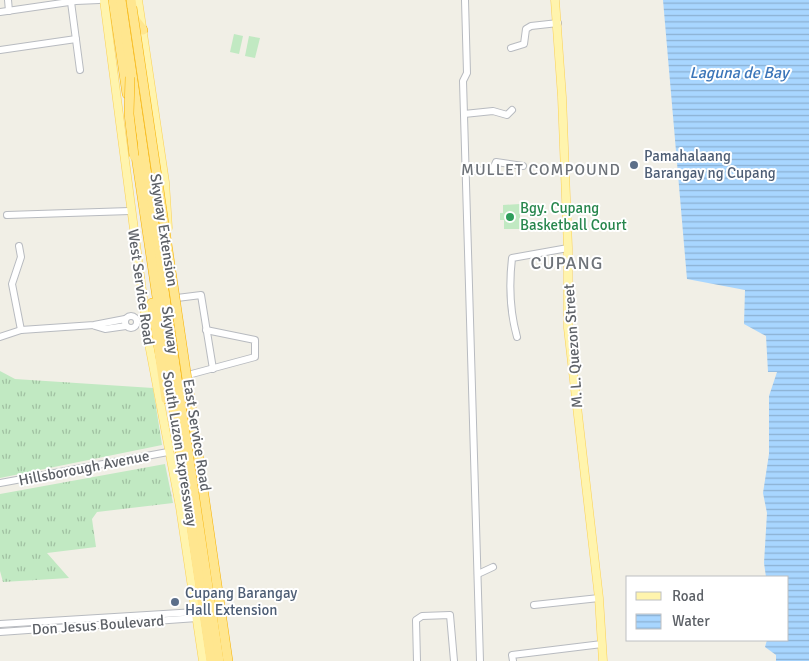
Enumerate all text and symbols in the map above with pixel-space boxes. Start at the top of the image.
water label: Laguna de Bay [690,63,791,83]
place label: Pamahalaang Barangay ng Cupang [644,147,776,182]
marker: Pamahalaang Barangay ng Cupang [628,159,640,171]
district label: MULLET COMPOUND [461,160,621,180]
street label: Skyway Extension [146,172,182,288]
place label: Bgy. Cupang Basketball Court [520,199,627,234]
marker: Bgy. Cupang Basketball Court [504,211,516,223]
street label: West Service Road [124,228,158,346]
district label: CUPANG [531,252,603,274]
street label: M. L. Quezon Street [560,283,586,409]
street label: Skyway [158,305,182,355]
street label: South Luzon Expressway [159,370,201,528]
street label: East Service Road [179,378,215,493]
street label: Hillsborough Avenue [17,447,151,489]
legend [626,576,789,641]
place label: Cupang Barangay Hall Extension [185,584,297,619]
text: Road [672,587,704,605]
marker: Cupang Barangay Hall Extension [169,596,181,608]
street label: Don Jesus Boulevard [31,611,165,639]
text: Water [672,612,710,630]

